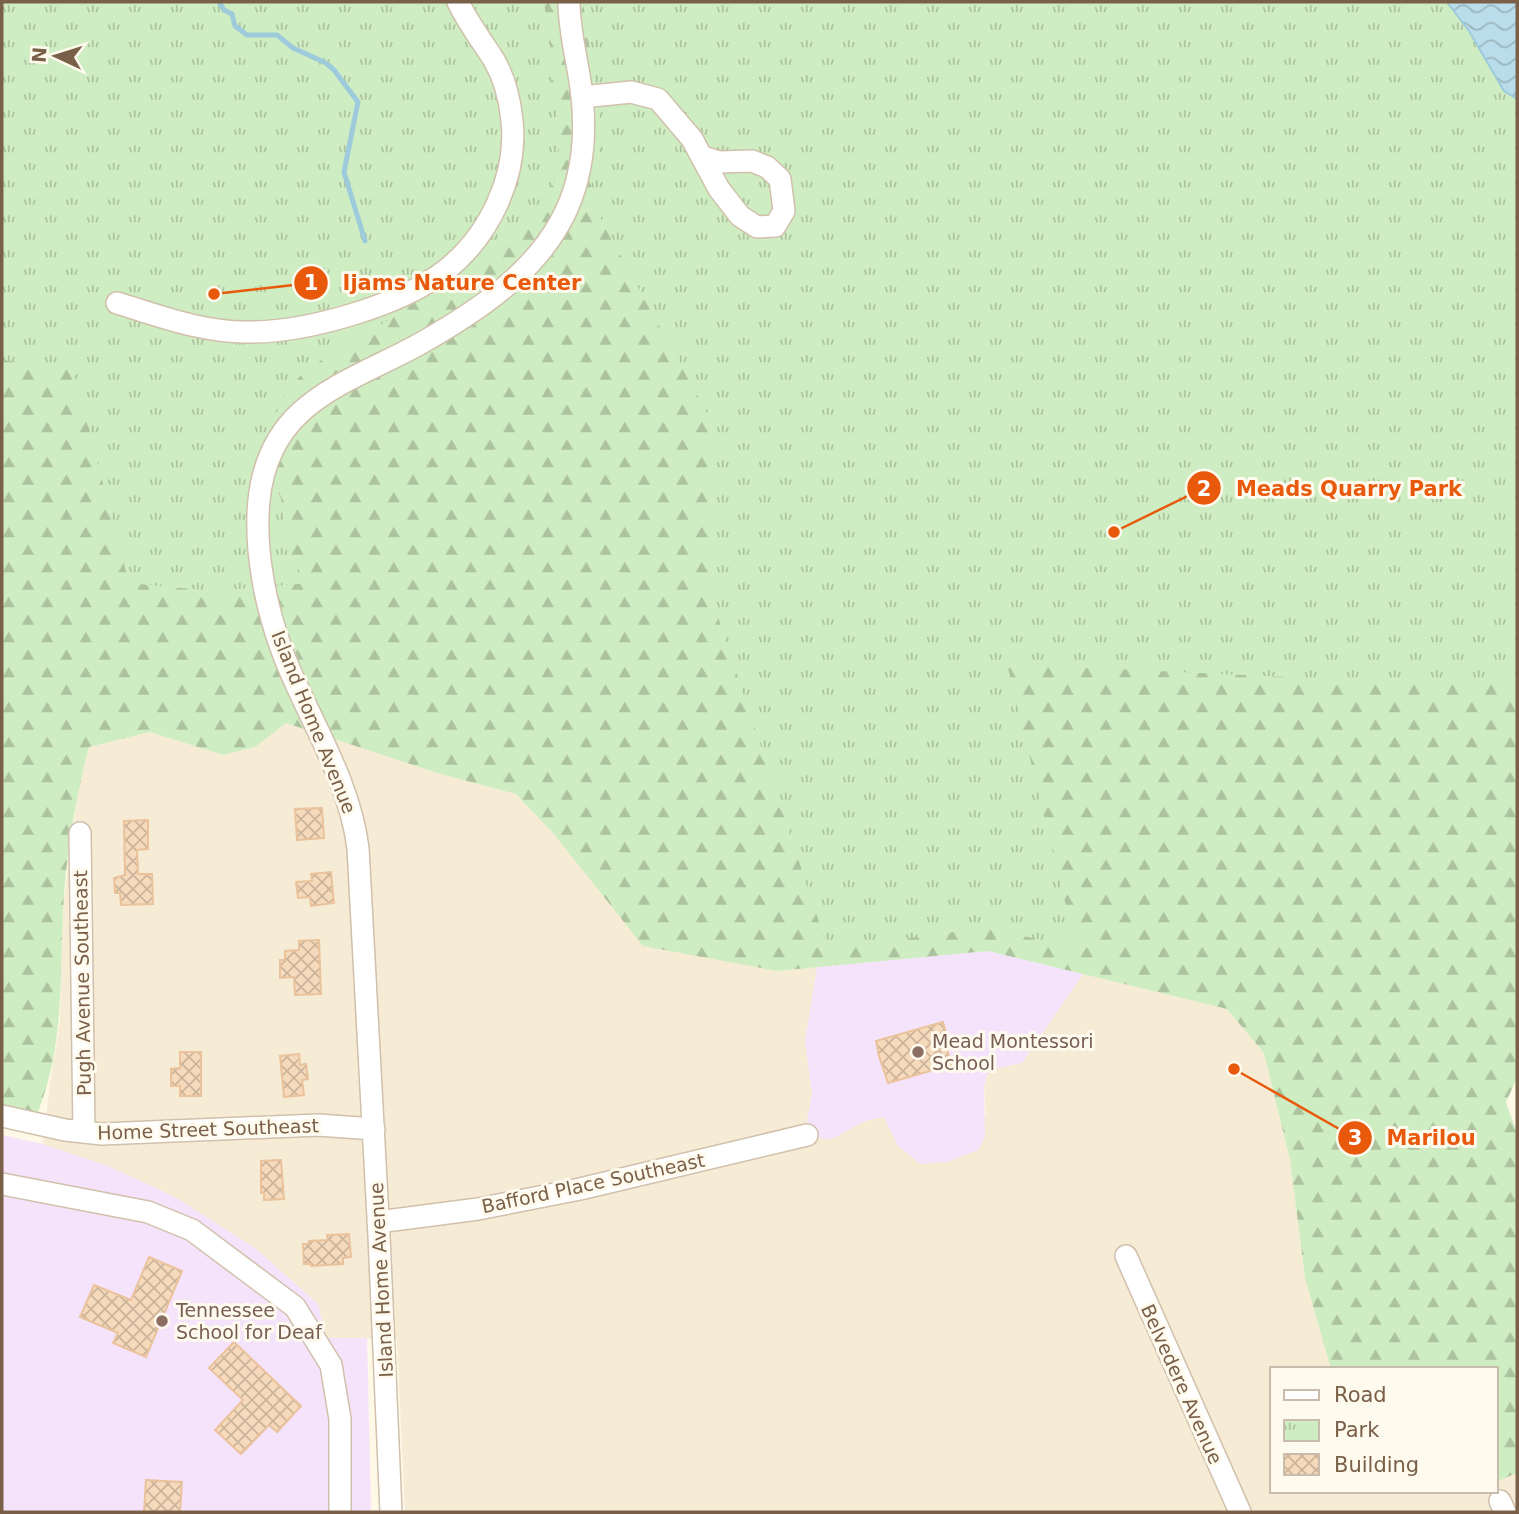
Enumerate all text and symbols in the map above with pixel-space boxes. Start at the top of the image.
north arrow [21,21,91,91]
text: N [28,46,51,64]
callout: Ijams Nature Center [294,262,595,304]
text: 1 [304,271,318,295]
text: Ijams Nature Center [343,271,582,295]
callout: Meads Quarry Park [1187,467,1476,509]
text: 2 [1197,477,1211,501]
text: Meads Quarry Park [1236,477,1463,501]
street label: Island Home Avenue [267,627,361,817]
street label: Pugh Avenue Southeast [69,870,95,1096]
place label: Mead Montessori School [932,1030,1094,1074]
marker: Mead Montessori School [910,1044,926,1060]
street label: Home Street Southeast [97,1114,319,1144]
callout: Marilou [1338,1117,1490,1159]
text: 3 [1348,1126,1362,1150]
text: Marilou [1386,1126,1476,1150]
street label: Bafford Place Southeast [479,1149,707,1217]
street label: Island Home Avenue [365,1182,397,1378]
place label: Tennessee School for Deaf [175,1299,323,1343]
street label: Belvedere Avenue [1137,1301,1227,1467]
marker: Tennessee School for Deaf [154,1313,170,1329]
legend [1270,1367,1498,1493]
text: Road [1334,1383,1387,1407]
text: Park [1334,1418,1380,1442]
text: Building [1334,1453,1419,1477]

